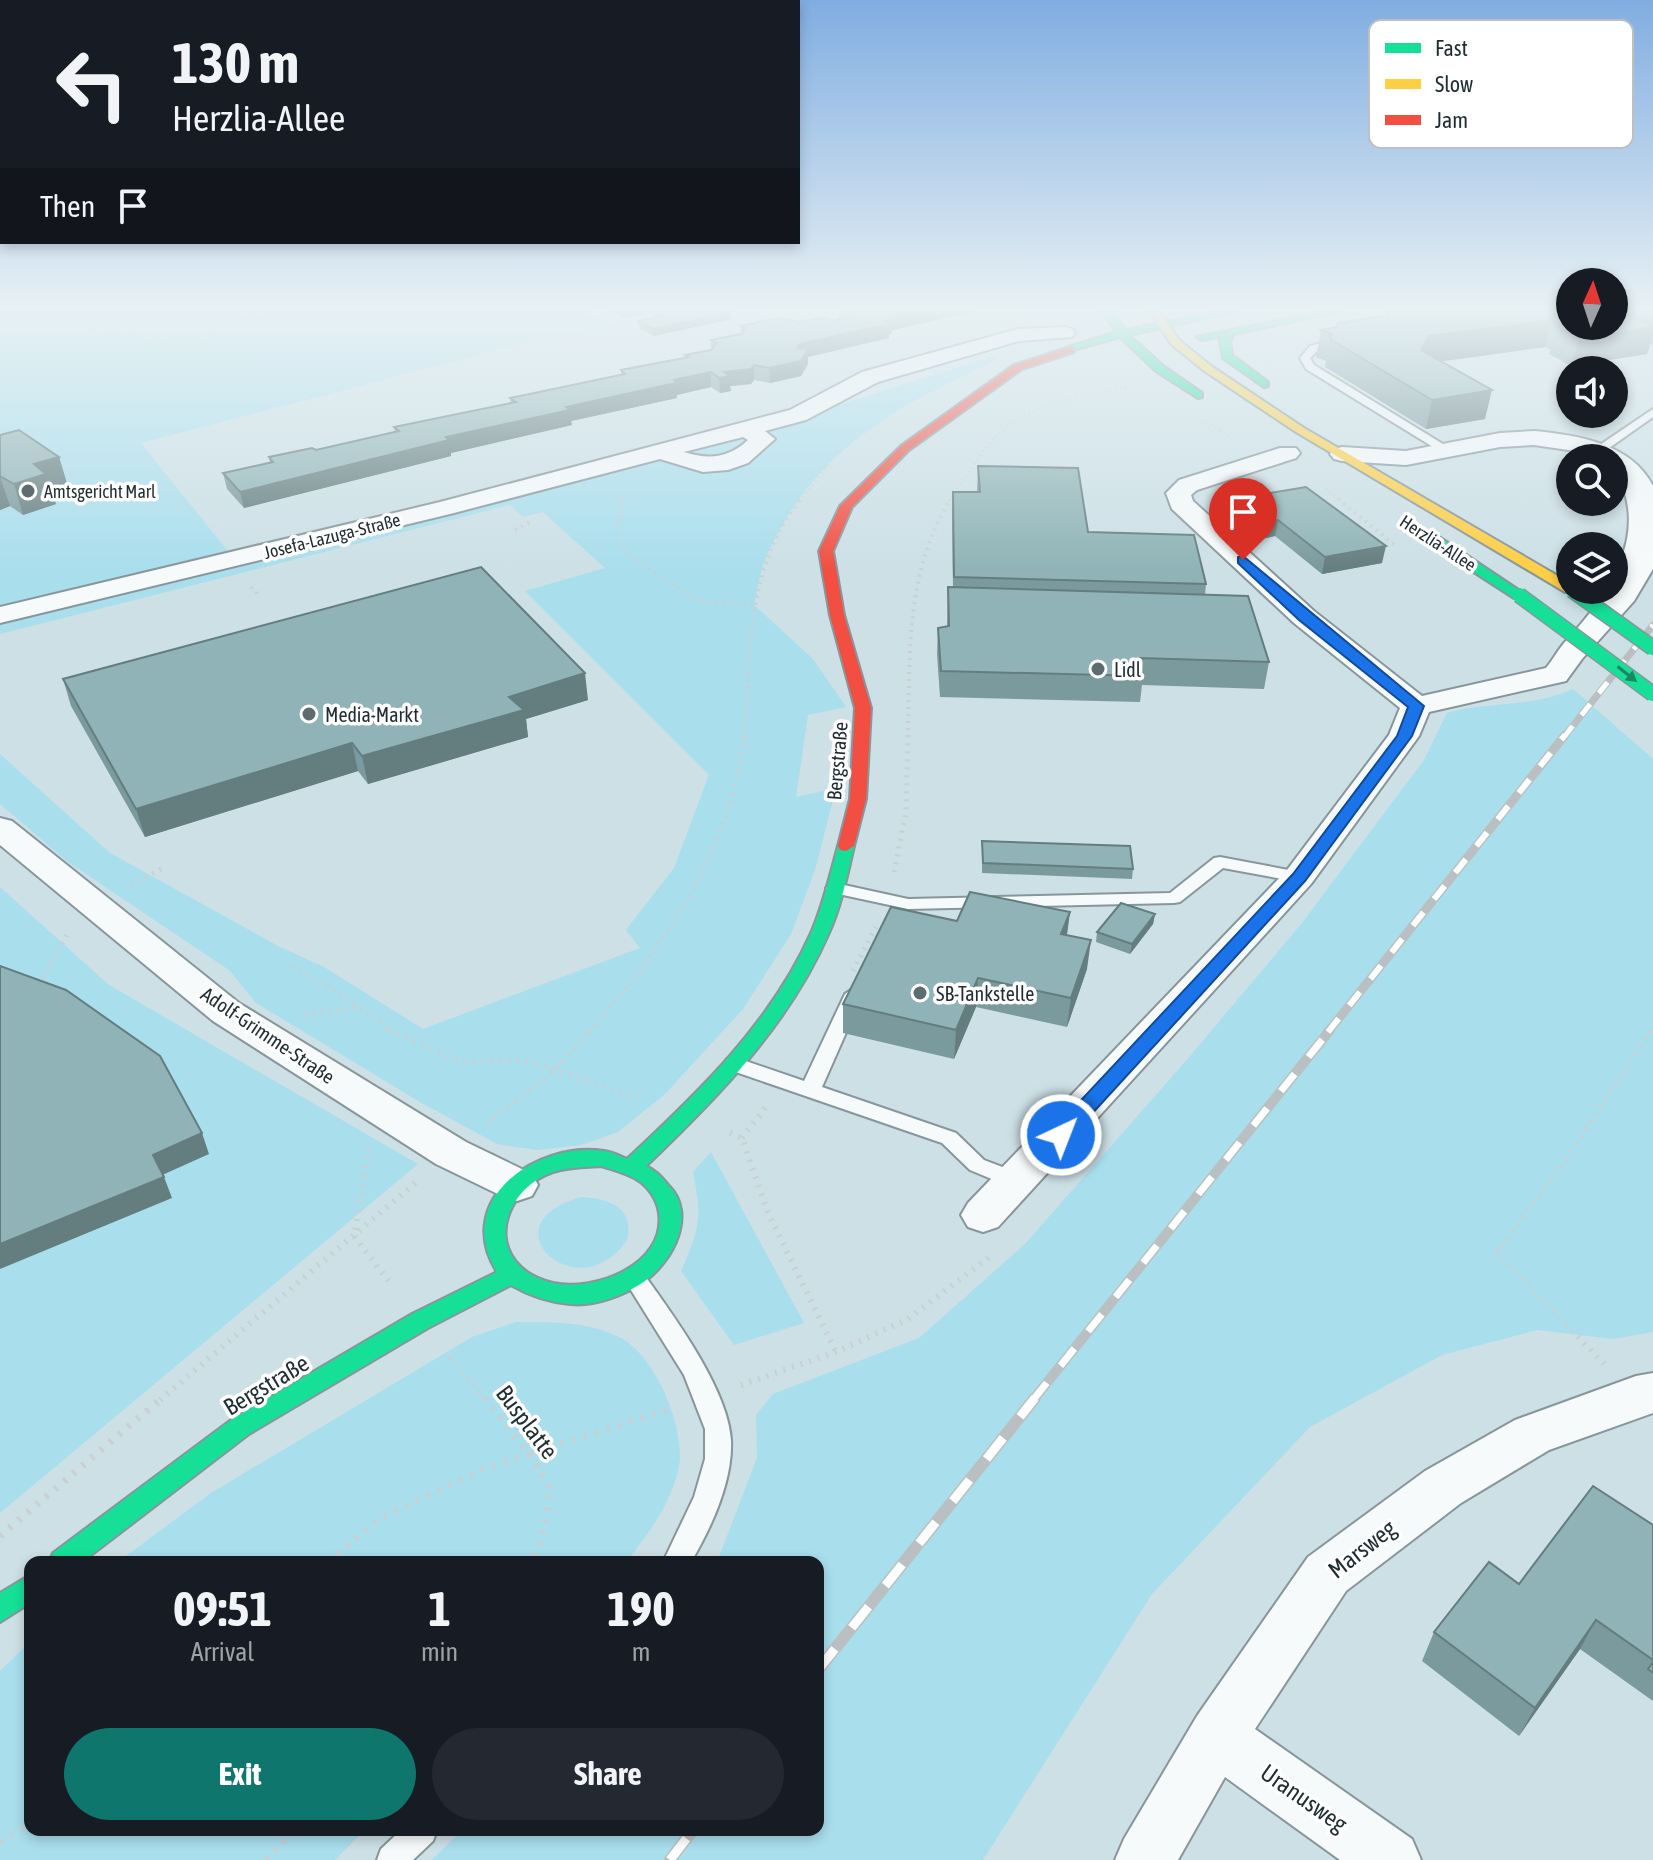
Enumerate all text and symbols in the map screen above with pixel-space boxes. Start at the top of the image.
legend [1369,20,1633,148]
text: 130 m [172,31,299,95]
icon: left [40,32,144,136]
text: Fast [1435,35,1468,61]
text: Slow [1435,71,1473,97]
text: Herzlia-Allee [172,97,345,139]
text: Jam [1435,107,1468,133]
icon: arrive [111,184,155,228]
text: Then [40,189,95,223]
north arrow [1556,268,1628,340]
map controls [1556,268,1628,604]
button: sound [1556,356,1628,428]
button: search [1556,444,1628,516]
pin [1209,478,1277,560]
place label: Amtsgericht Marl [44,481,156,502]
marker: Amtsgericht Marl [19,482,37,500]
icon: arrive [1221,490,1265,534]
street label: Josefa-Lazuga-Straße [262,509,402,563]
street label: Herzlia-Allee [1396,511,1480,575]
button: layers [1556,532,1628,604]
place label: Lidl [1114,658,1142,681]
marker: Lidl [1089,660,1107,678]
one-way arrow [1617,665,1637,682]
place label: Media-Markt [325,703,419,726]
marker: Media-Markt [300,705,318,723]
street label: Bergstraße [822,721,852,801]
street label: Adolf-Grimme-Straße [197,982,339,1088]
place label: SB-Tankstelle [936,982,1034,1005]
marker: SB-Tankstelle [911,984,929,1002]
position arrow [1019,1093,1103,1177]
street label: Bergstraße [219,1349,313,1421]
street label: Busplatte [491,1380,563,1464]
street label: Marsweg [1323,1514,1402,1584]
text: 09:51 [173,1581,272,1636]
text: 1 [428,1581,451,1636]
text: 190 [607,1581,675,1636]
text: Arrival [191,1637,254,1667]
text: min [421,1637,458,1667]
text: m [632,1637,650,1667]
button: Exit [64,1728,416,1820]
button: Share [432,1728,784,1820]
street label: Uranusweg [1256,1759,1353,1838]

